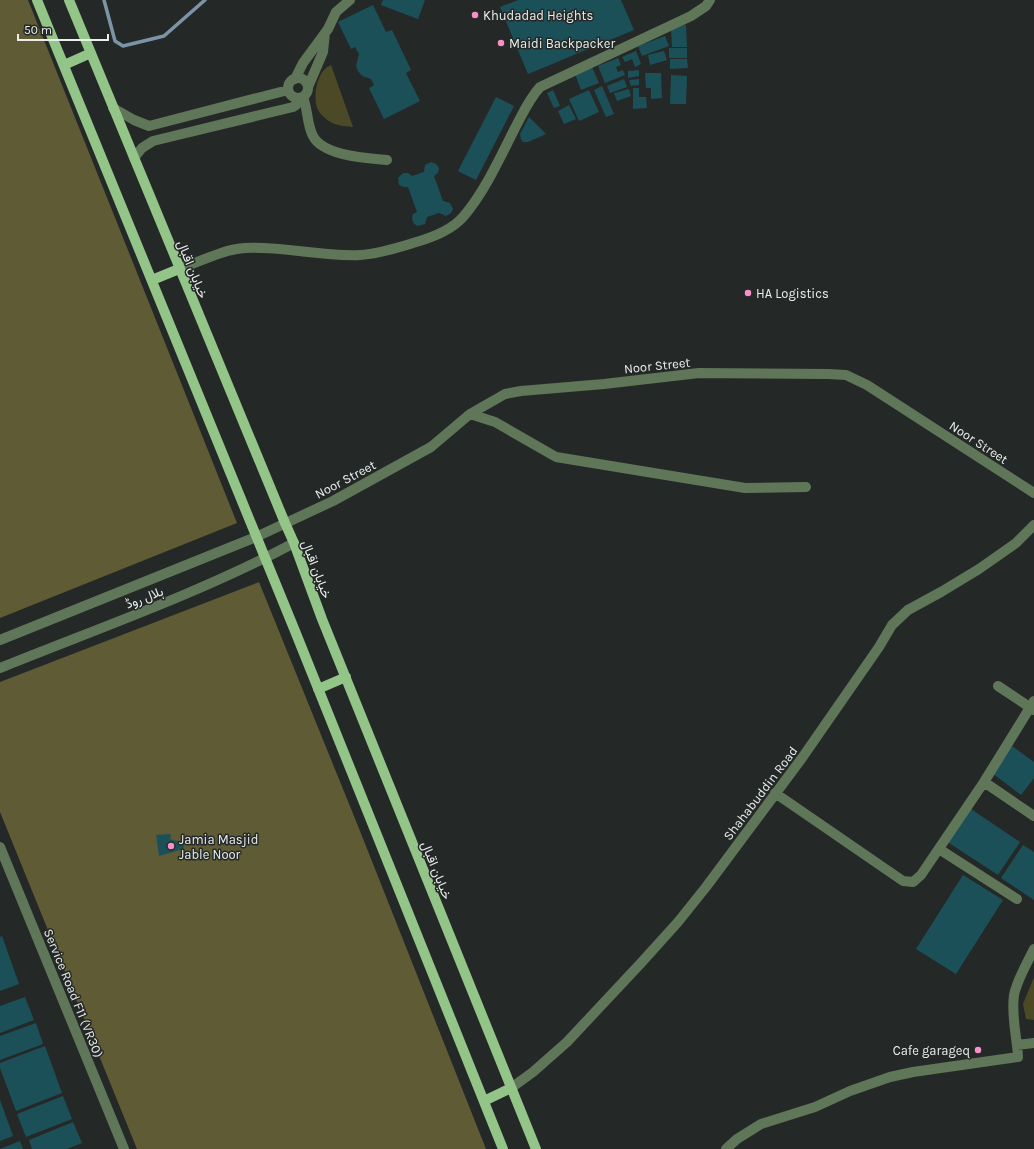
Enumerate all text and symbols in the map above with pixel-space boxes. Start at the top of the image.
place label: Khudadad Heights [483,8,593,23]
marker: Khudadad Heights [470,10,480,20]
scale bar [18,16,108,42]
text: 50 m [24,23,52,37]
place label: Maidi Backpacker [509,36,615,51]
marker: Maidi Backpacker [496,38,506,48]
street label: خیابان اقبال [173,238,211,301]
place label: HA Logistics [756,286,829,301]
marker: HA Logistics [743,288,753,298]
street label: Noor Street [623,355,691,376]
street label: Noor Street [947,418,1011,467]
street label: Noor Street [312,457,378,502]
street label: خیابان اقبال [298,538,335,601]
street label: ہلال روڈ [123,583,166,613]
street label: Shahabuddin Road [720,743,801,843]
place label: Jamia Masjid Jable Noor [179,832,258,862]
street label: خیابان اقبال [417,839,455,902]
marker: Jamia Masjid Jable Noor [166,841,176,851]
street label: Service Road F11 (VR30) [41,927,106,1060]
place label: Cafe garageq [893,1043,970,1059]
marker: Cafe garageq [973,1045,983,1055]

